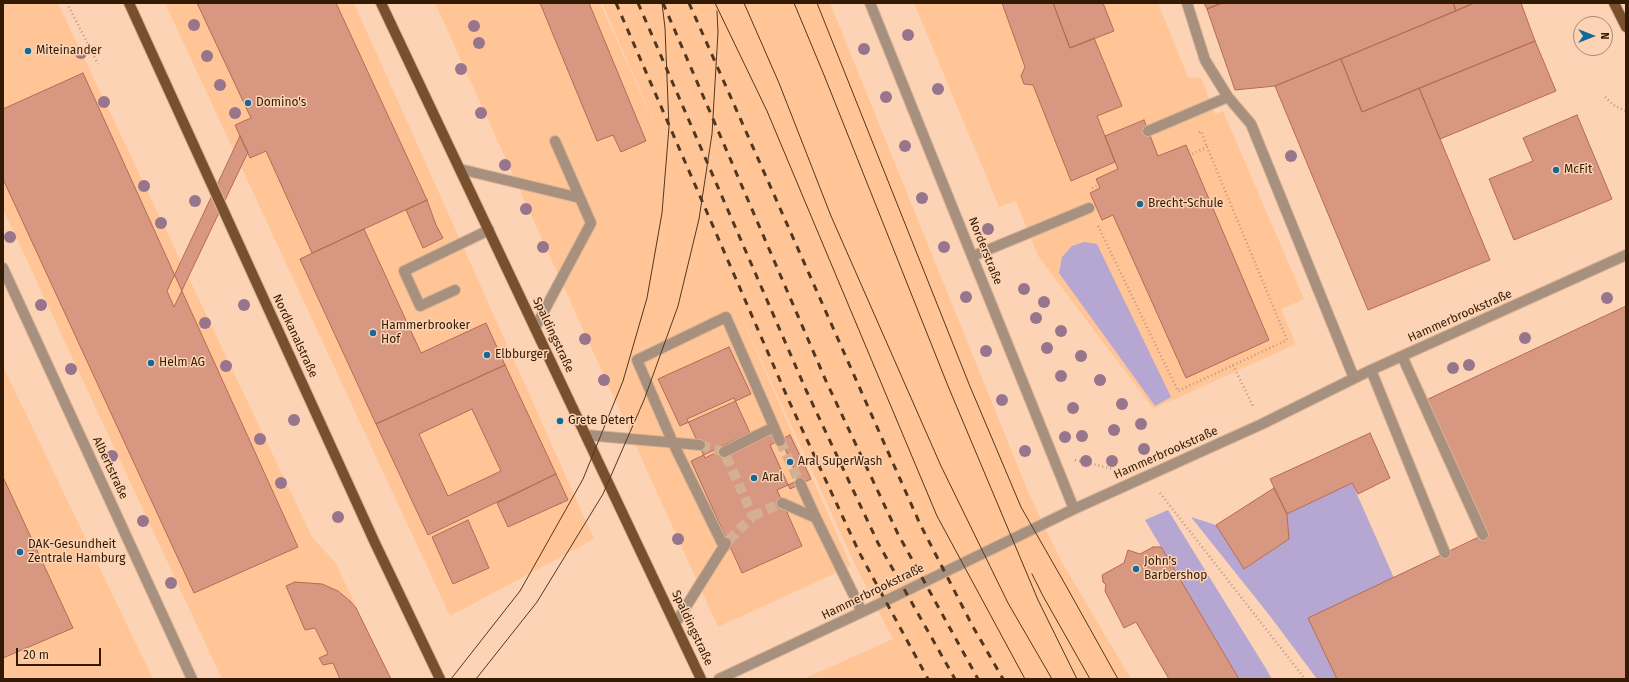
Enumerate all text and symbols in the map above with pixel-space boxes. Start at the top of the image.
north arrow [1573,16,1613,56]
text: N [1598,32,1611,40]
place label: Miteinander [36,44,102,58]
marker: Miteinander [23,46,33,56]
place label: Domino's [256,96,306,110]
marker: Domino's [243,98,253,108]
place label: McFit [1564,163,1592,177]
marker: McFit [1551,165,1561,175]
place label: Brecht-Schule [1148,197,1223,211]
marker: Brecht-Schule [1135,199,1145,209]
street label: Norderstraße [965,215,1005,287]
street label: Hammerbrookstraße [1406,287,1514,345]
street label: Nordkanalstraße [269,292,321,380]
street label: Spaldingstraße [529,295,577,375]
place label: Hammerbrooker Hof [381,319,470,347]
marker: Hammerbrooker Hof [368,328,378,338]
place label: Elbburger [495,348,548,362]
marker: Elbburger [482,350,492,360]
place label: Helm AG [159,356,205,370]
marker: Helm AG [146,358,156,368]
place label: Grete Detert [568,414,634,428]
marker: Grete Detert [555,416,565,426]
street label: Hammerbrookstraße [1112,424,1220,482]
street label: Albertstraße [89,434,131,502]
place label: Aral SuperWash [798,455,883,469]
marker: Aral SuperWash [785,457,795,467]
place label: Aral [762,471,783,485]
marker: Aral [749,473,759,483]
place label: DAK-Gesundheit Zentrale Hamburg [28,538,125,566]
marker: DAK-Gesundheit Zentrale Hamburg [15,547,25,557]
place label: John's Barbershop [1144,555,1207,583]
street label: Hammerbrookstraße [819,561,927,623]
marker: John's Barbershop [1131,564,1141,574]
street label: Spaldingstraße [668,588,716,668]
scale bar [18,640,103,666]
text: 20 m [23,648,49,662]

